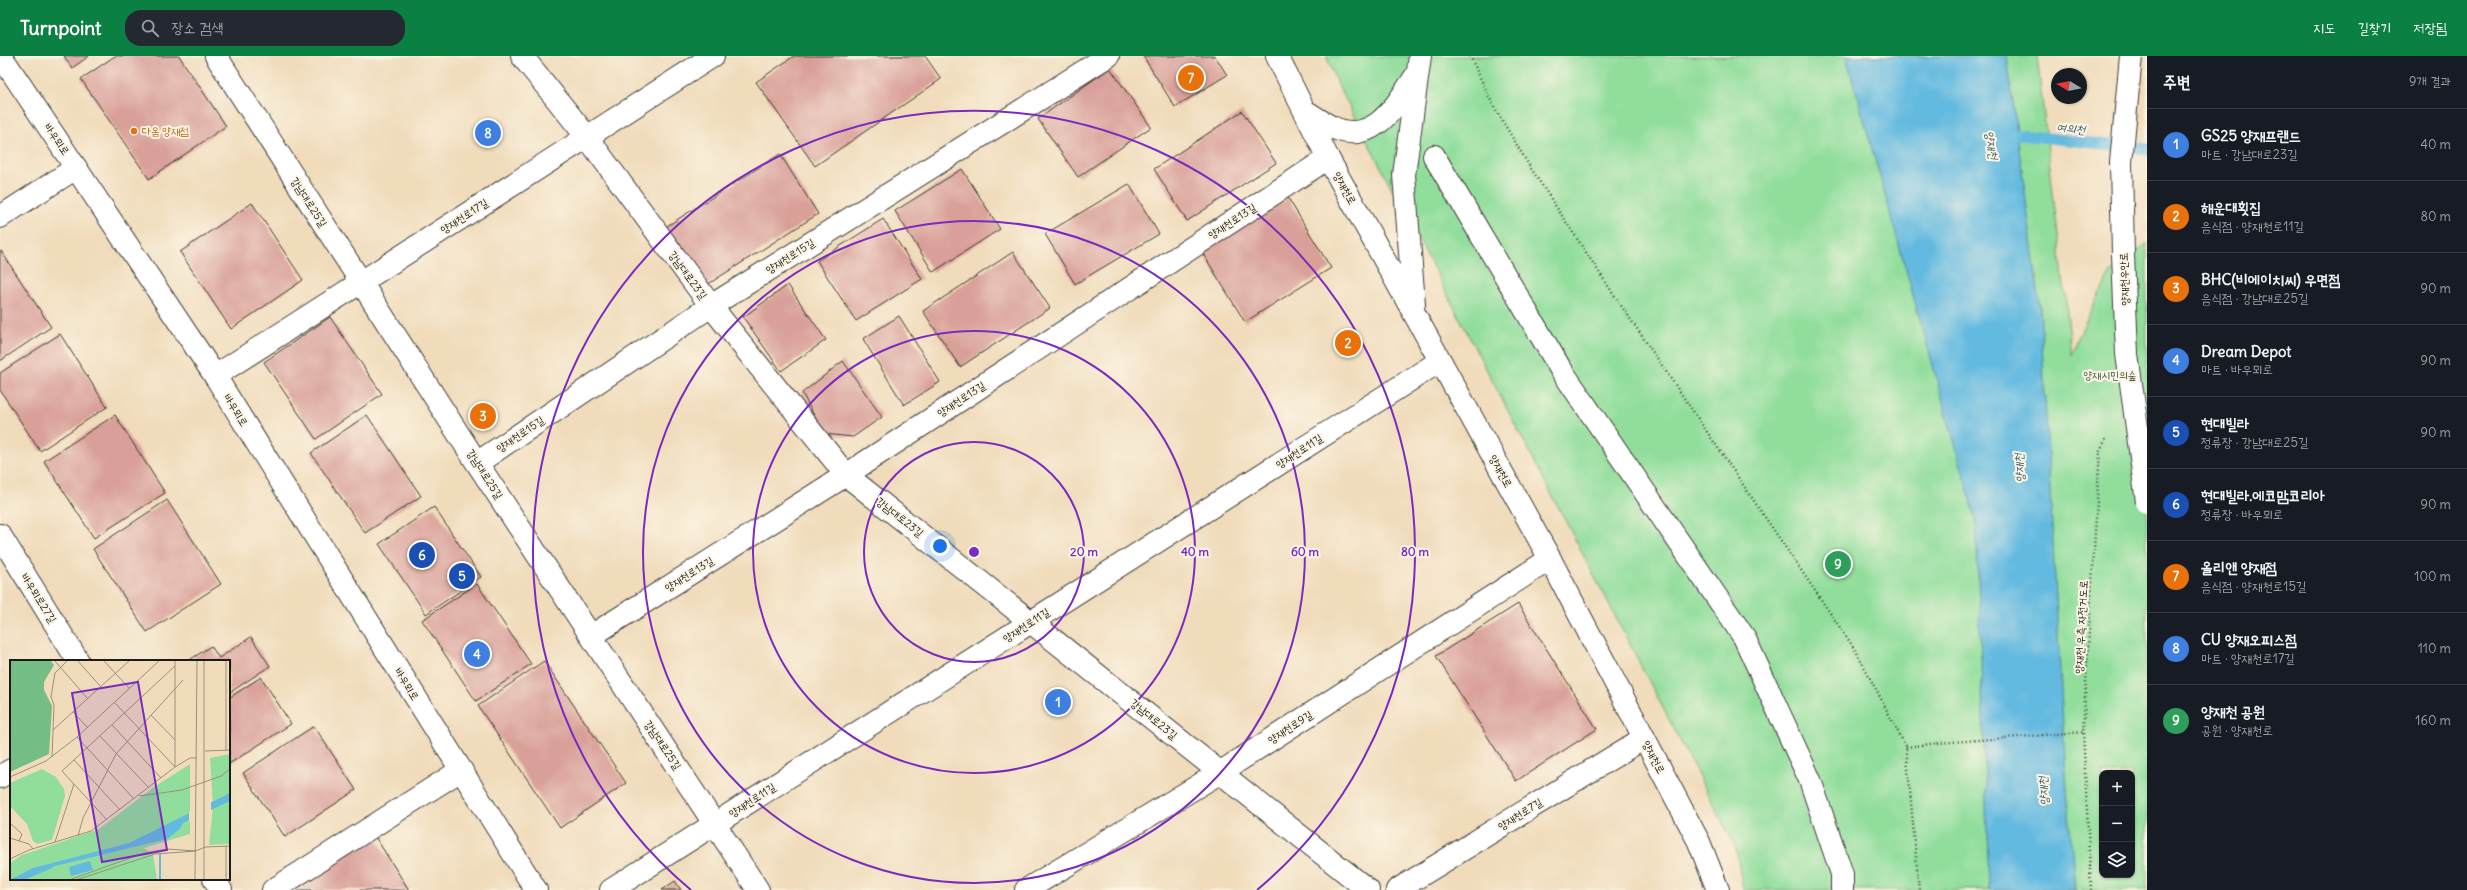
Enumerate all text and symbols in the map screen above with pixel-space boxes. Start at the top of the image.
search box [125,10,405,46]
text: Turnpoint [20,16,101,40]
icon: search [139,17,161,39]
text: 장소 검색 [171,18,223,37]
text: 지도 [2313,19,2335,37]
text: 길찾기 [2357,19,2391,37]
text: 저장됨 [2413,19,2447,37]
pin: 7 [1178,63,1204,93]
north arrow [2051,68,2087,104]
text: 주변 [2163,71,2190,93]
text: 9개 결과 [2409,73,2451,90]
pin: 8 [475,118,501,148]
water label: 여의천 [2056,119,2088,137]
street label: 바우뫼로 [41,120,73,158]
place label: 다옴 양재점 [142,124,189,138]
marker: 다옴 양재점 [129,126,139,136]
text: GS25 양재프랜드 [2201,126,2301,145]
water label: 양재천 [1982,130,2002,162]
text: 1 [2173,136,2179,153]
text: 40 m [2420,136,2451,153]
text: 마트 · 강남대로23길 [2201,146,2298,163]
street label: 양재천로 [1330,169,1360,207]
street label: 강남대로25길 [288,174,330,230]
street label: 양재천로17길 [438,195,491,237]
text: 해운대횟집 [2201,198,2261,217]
street label: 양재천로13길 [1205,200,1259,242]
text: 2 [2172,208,2180,225]
text: 80 m [2420,208,2451,225]
text: 음식점 · 양재천로11길 [2201,218,2304,235]
street label: 양재천로15길 [763,235,817,276]
street label: 강남대로23길 [666,248,710,302]
street label: 양재천우안로 [2116,252,2132,306]
text: BHC(비에이치씨) 우면점 [2201,270,2341,289]
text: 3 [2172,280,2180,297]
text: 90 m [2420,280,2451,297]
text: 음식점 · 강남대로25길 [2201,290,2308,307]
pin: 2 [1335,328,1361,358]
text: Dream Depot [2201,342,2291,361]
text: 4 [2172,352,2180,369]
text: 90 m [2420,352,2451,369]
text: 마트 · 바우뫼로 [2201,361,2273,378]
park label: 양재시민의숲 [2083,368,2137,382]
street label: 양재천로13길 [934,378,988,420]
street label: 바우뫼로 [221,391,251,429]
pin: 3 [470,401,496,431]
street label: 양재천로15길 [493,413,547,455]
text: 현대빌라 [2201,414,2249,433]
text: 5 [2172,424,2180,441]
text: 90 m [2420,424,2451,441]
street label: 양재천로11길 [1273,431,1325,471]
text: 정류장 · 강남대로25길 [2201,434,2308,451]
street label: 강남대로25길 [464,446,506,502]
street label: 양재천로 [1486,452,1516,490]
water label: 양재천 [2010,452,2027,483]
text: 현대빌라.에코맘코리아 [2201,486,2325,505]
street label: 강남대로23길 [873,494,927,540]
text: 6 [2172,496,2180,513]
text: 90 m [2420,496,2451,513]
text: 정류장 · 바우뫼로 [2201,506,2283,523]
your location [930,536,950,556]
pin: 6 [409,540,435,570]
text: 20 m [1070,544,1098,559]
text: 40 m [1181,544,1210,559]
text: 60 m [1291,544,1320,559]
text: 80 m [1401,544,1430,559]
centre of rings [967,545,981,559]
pin: 9 [1825,549,1851,579]
street label: 양재천로13길 [662,553,716,594]
text: 올리앤 양재점 [2201,558,2277,577]
pin: 5 [449,561,475,591]
text: 7 [2173,568,2179,585]
text: 100 m [2414,568,2451,585]
street label: 바우뫼로27길 [18,571,60,625]
text: 음식점 · 양재천로15길 [2201,578,2306,595]
street label: 양재천 우측 자전거도로 [2072,580,2090,674]
street label: 양재천로11길 [1000,605,1052,645]
text: CU 양재오피스점 [2201,630,2297,649]
pin: 4 [464,639,490,669]
text: 8 [2172,640,2180,657]
text: 110 m [2418,640,2451,657]
text: 마트 · 양재천로17길 [2201,650,2295,667]
inset map [10,660,230,880]
street label: 바우뫼로 [392,665,422,703]
pin: 1 [1045,687,1071,717]
street label: 강남대로23길 [1128,696,1180,742]
text: 양재천 공원 [2201,702,2265,721]
street label: 양재천로9길 [1265,707,1315,747]
text: 9 [2172,712,2180,729]
text: 160 m [2415,712,2451,729]
street label: 강남대로25길 [641,718,685,772]
text: 공원 · 양재천로 [2201,722,2273,739]
street label: 양재천로 [1640,738,1669,776]
map controls [2099,770,2135,878]
button: + [2099,770,2135,806]
water label: 양재천 [2034,775,2051,806]
street label: 양재천로11길 [726,780,778,820]
street label: 양재천로7길 [1495,795,1545,833]
button: − [2099,806,2135,842]
button: layers [2099,842,2135,878]

